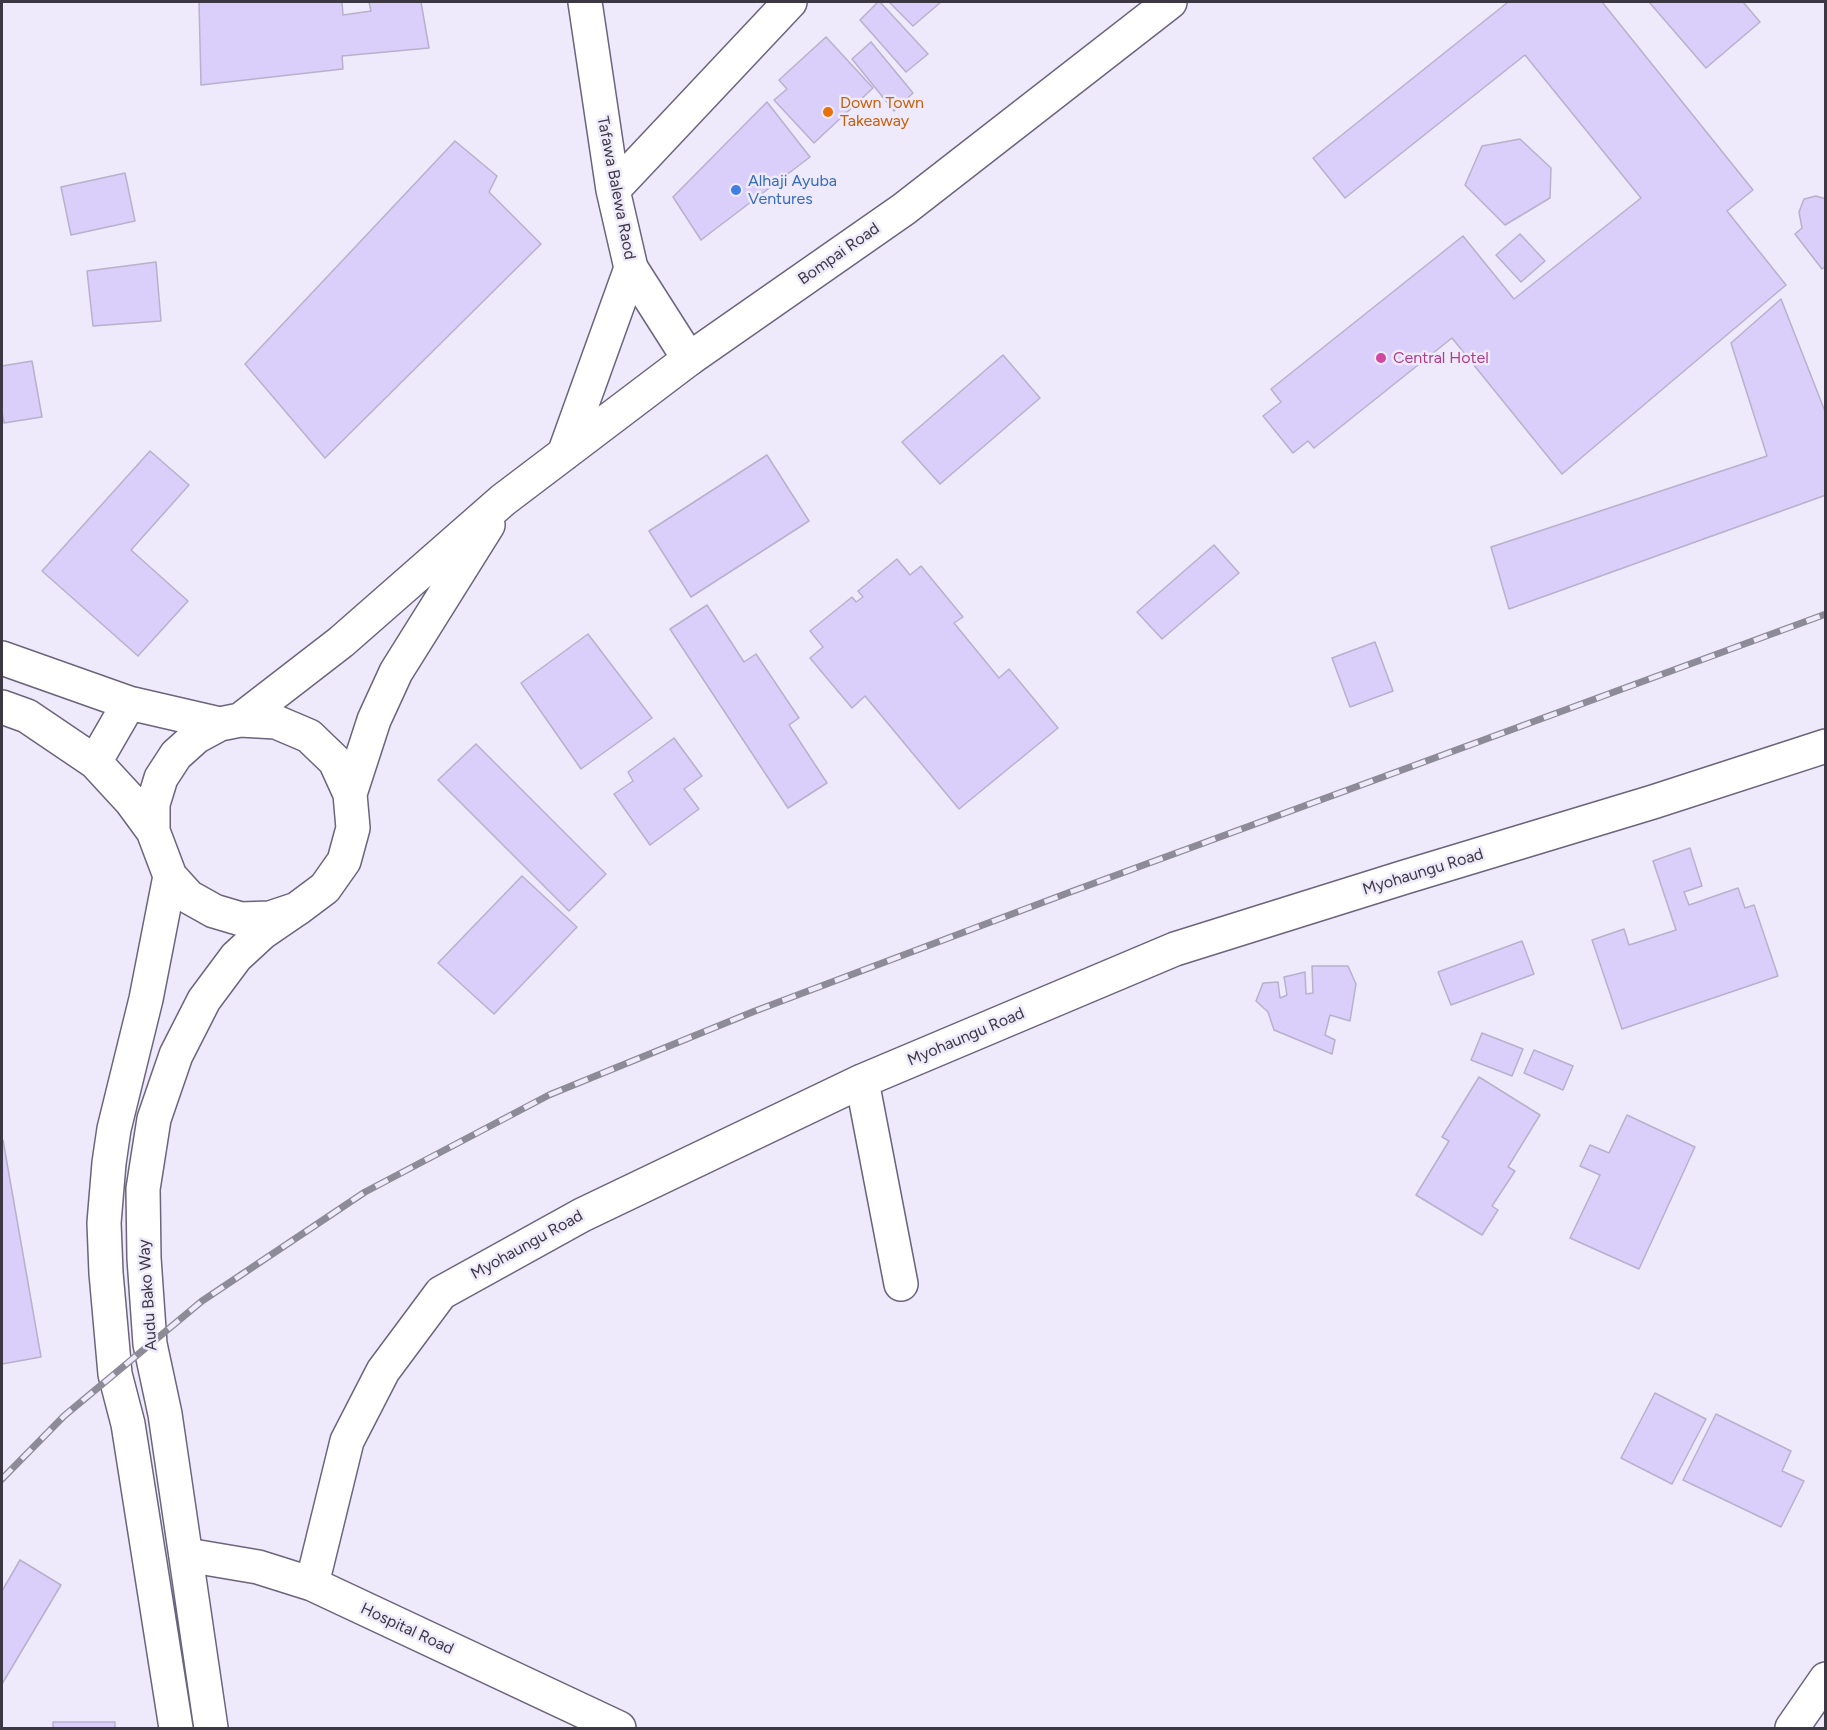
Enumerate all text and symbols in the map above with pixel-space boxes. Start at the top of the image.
place label: Down Town Takeaway [840,93,924,131]
marker: Down Town Takeaway [821,105,835,119]
street label: Tafawa Balewa Raod [593,115,639,261]
place label: Alhaji Ayuba Ventures [748,171,837,209]
marker: Alhaji Ayuba Ventures [729,183,743,197]
street label: Bompai Road [795,219,883,289]
place label: Central Hotel [1393,348,1489,368]
marker: Central Hotel [1374,351,1388,365]
street label: Myohaungu Road [1360,845,1486,899]
street label: Myohaungu Road [905,1004,1027,1070]
street label: Myohaungu Road [468,1206,586,1284]
street label: Audu Bako Way [135,1238,161,1352]
street label: Hospital Road [357,1599,457,1659]

